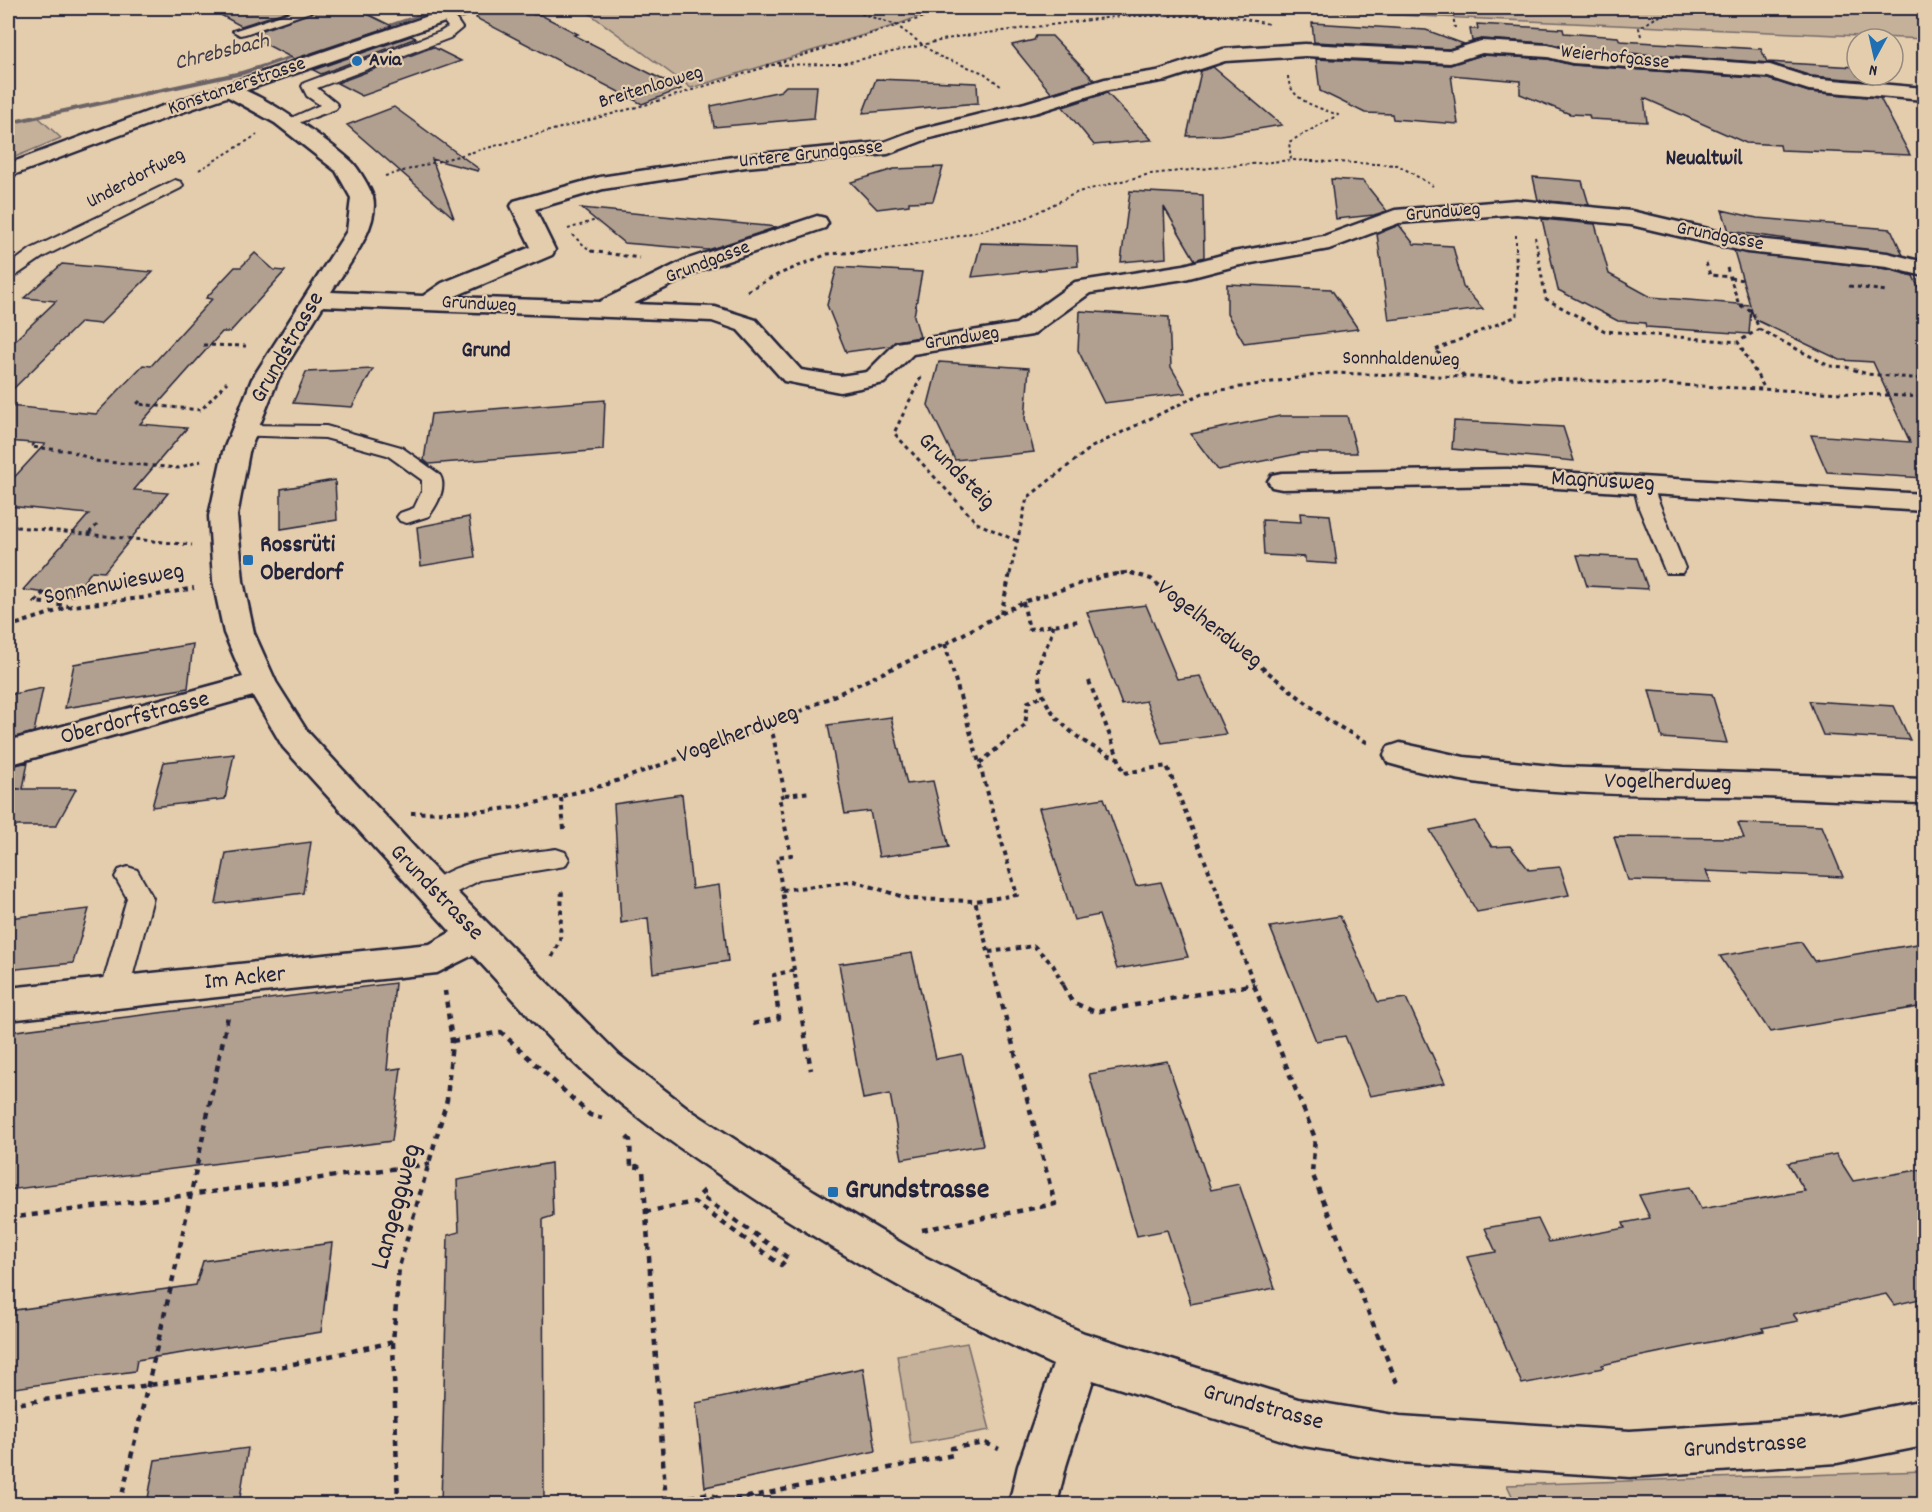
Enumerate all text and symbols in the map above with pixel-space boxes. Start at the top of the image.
water label: Chrebsbach [172,26,273,80]
north arrow [1845,27,1905,87]
street label: Weierhofgasse [1559,38,1671,78]
place label: Avia [369,47,402,75]
street label: Konstanzerstrasse [164,50,310,124]
marker: Avia [350,54,364,68]
text: N [1868,57,1879,81]
street label: Breitenlooweg [595,59,707,117]
street label: Untere Grundgasse [738,134,884,176]
street label: Underdorfweg [82,141,190,217]
district label: Neualtwil [1665,144,1743,175]
street label: Grundweg [1404,196,1482,230]
street label: Grundgasse [1674,215,1766,259]
street label: Grundgasse [662,234,755,292]
street label: Grundstrasse [242,286,334,410]
street label: Grundweg [441,289,517,321]
street label: Grundweg [923,319,1001,359]
district label: Grund [461,336,511,367]
street label: Sonnhaldenweg [1342,345,1460,375]
street label: Grundsteig [909,425,1003,519]
street label: Magnusweg [1550,462,1656,502]
place label: Rossrüti Oberdorf [260,529,344,591]
marker: Rossrüti Oberdorf [241,553,255,567]
street label: Sonnenwiesweg [41,555,187,615]
street label: Vogelherdweg [1148,572,1270,678]
street label: Oberdorfstrasse [57,683,213,755]
street label: Vogelherdweg [673,696,803,774]
street label: Vogelherdweg [1604,765,1732,801]
street label: Grundstrasse [381,837,491,949]
street label: Im Acker [203,958,287,1000]
street label: Langeggweg [362,1139,434,1275]
place label: Grundstrasse [845,1172,989,1212]
marker: Grundstrasse [826,1185,840,1199]
street label: Grundstrasse [1199,1376,1327,1440]
street label: Grundstrasse [1682,1426,1808,1468]

